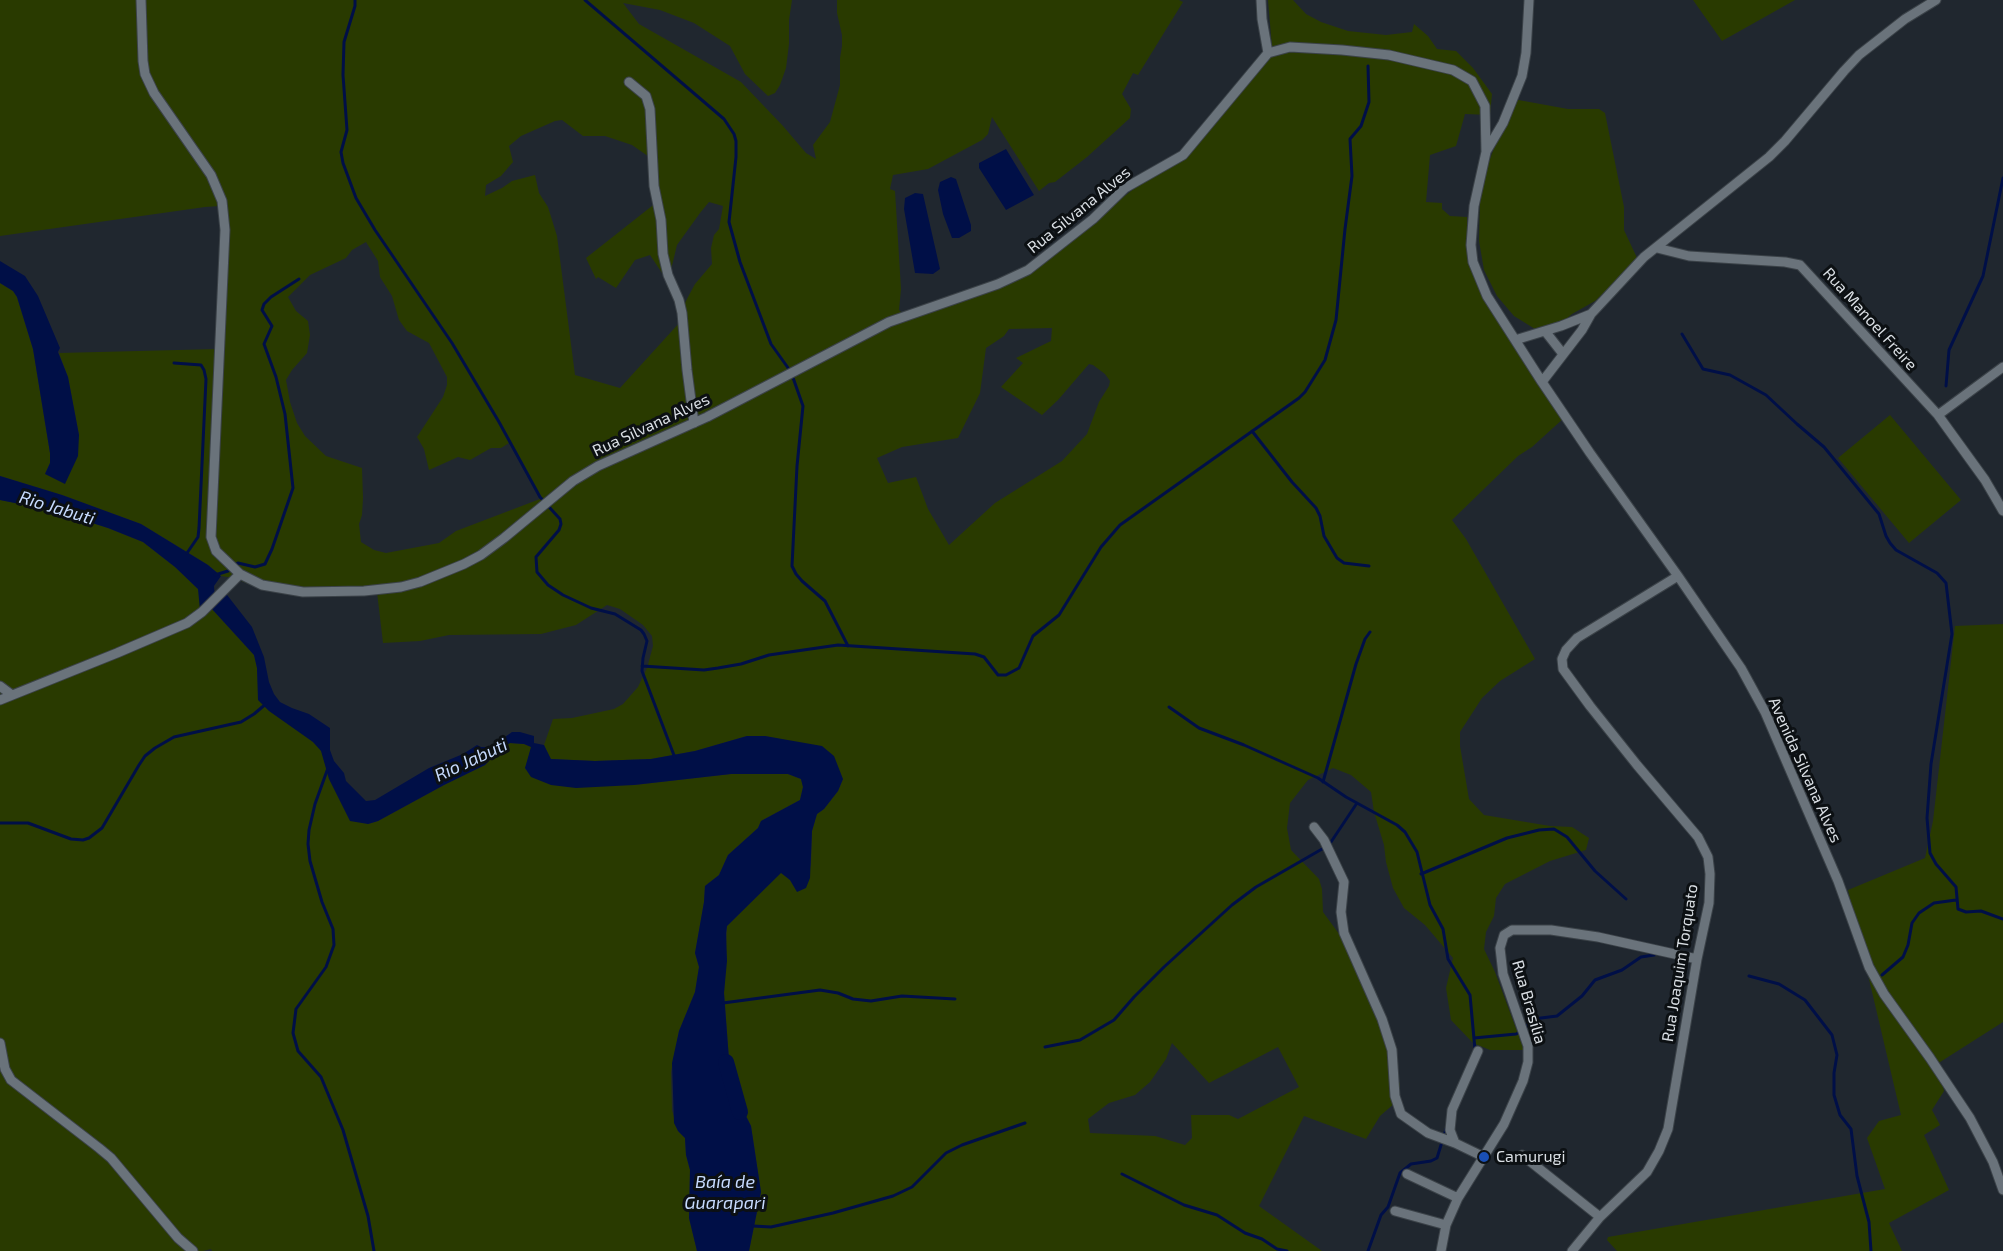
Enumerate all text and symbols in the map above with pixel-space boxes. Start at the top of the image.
street label: Rua Silvana Alves [1024,163,1134,257]
street label: Rua Manoel Freire [1819,264,1921,374]
street label: Rua Silvana Alves [589,389,713,461]
water label: Rio Jabuti [17,486,97,530]
street label: Avenida Silvana Alves [1764,694,1846,846]
water label: Rio Jabuti [431,734,511,786]
street label: Rua Joaquim Torquato [1658,883,1702,1043]
street label: Rua Brasília [1508,958,1550,1046]
place label: Camurugi [1496,1147,1565,1167]
marker: Camurugi [1477,1150,1491,1164]
water label: Baía de Guarapari [684,1171,766,1214]

